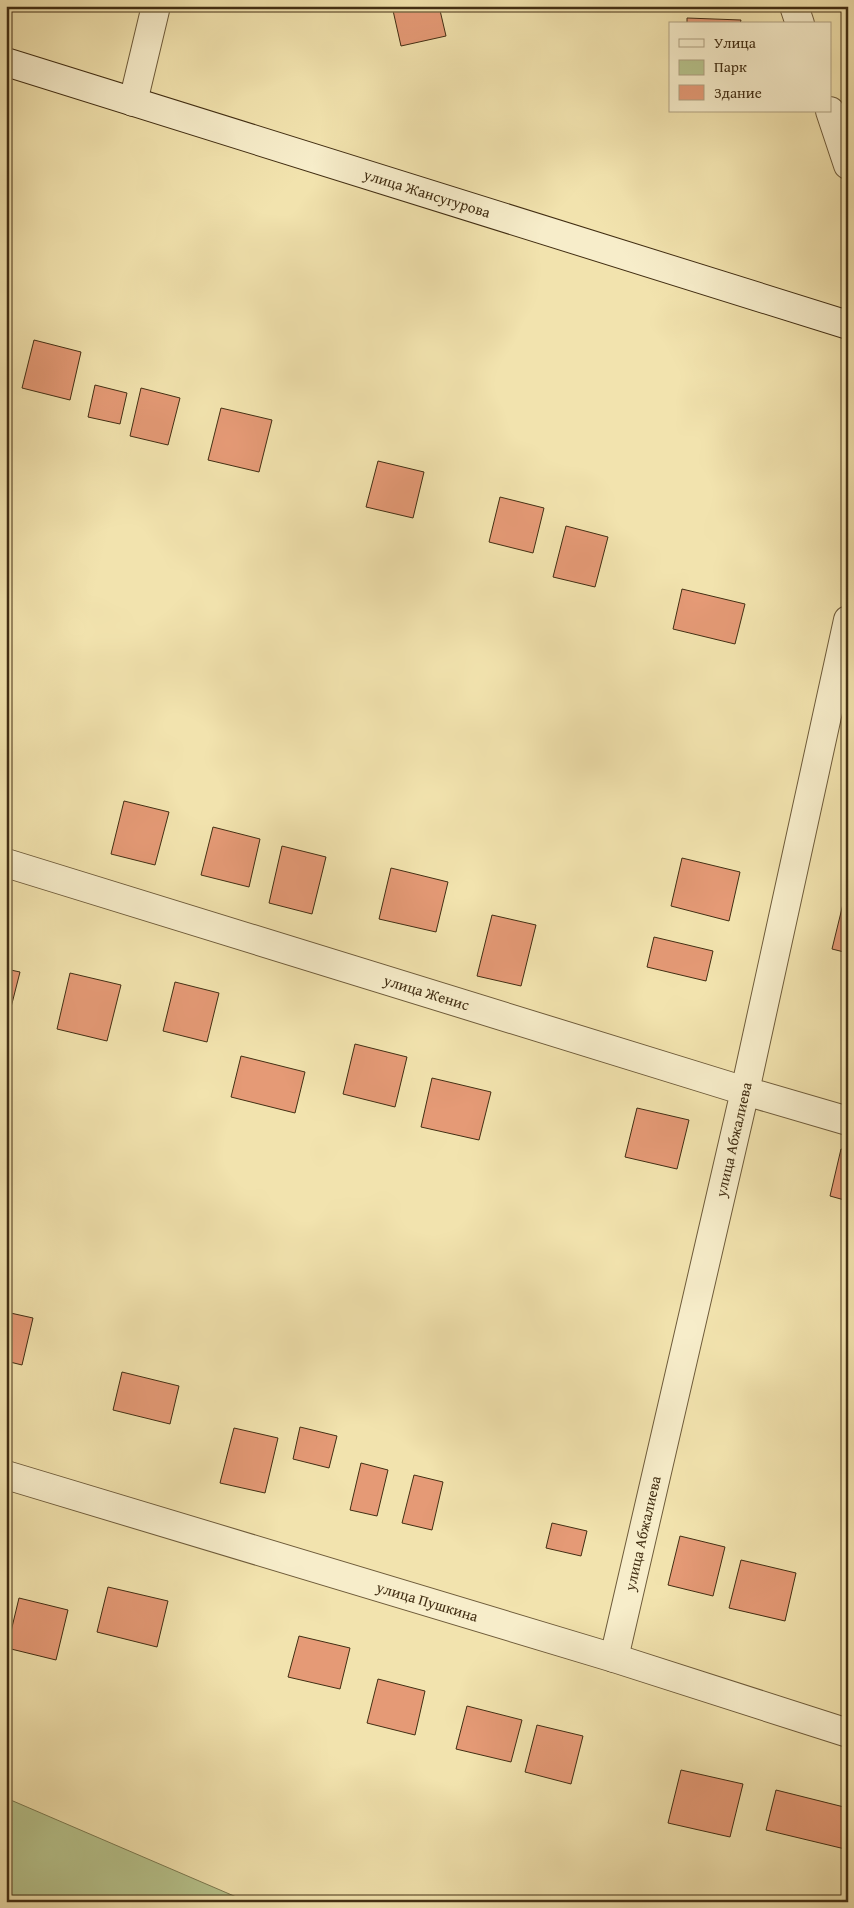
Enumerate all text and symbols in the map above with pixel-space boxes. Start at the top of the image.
legend [669,22,832,112]
text: Улица [714,32,757,53]
text: Парк [714,56,747,77]
text: Здание [714,82,762,103]
street label: улица Жансугурова [360,163,494,223]
street label: улица Женис [380,969,472,1015]
street label: улица Абжалиева [710,1079,757,1200]
street label: улица Абжалиева [619,1473,666,1594]
street label: улица Пушкина [373,1576,482,1627]

